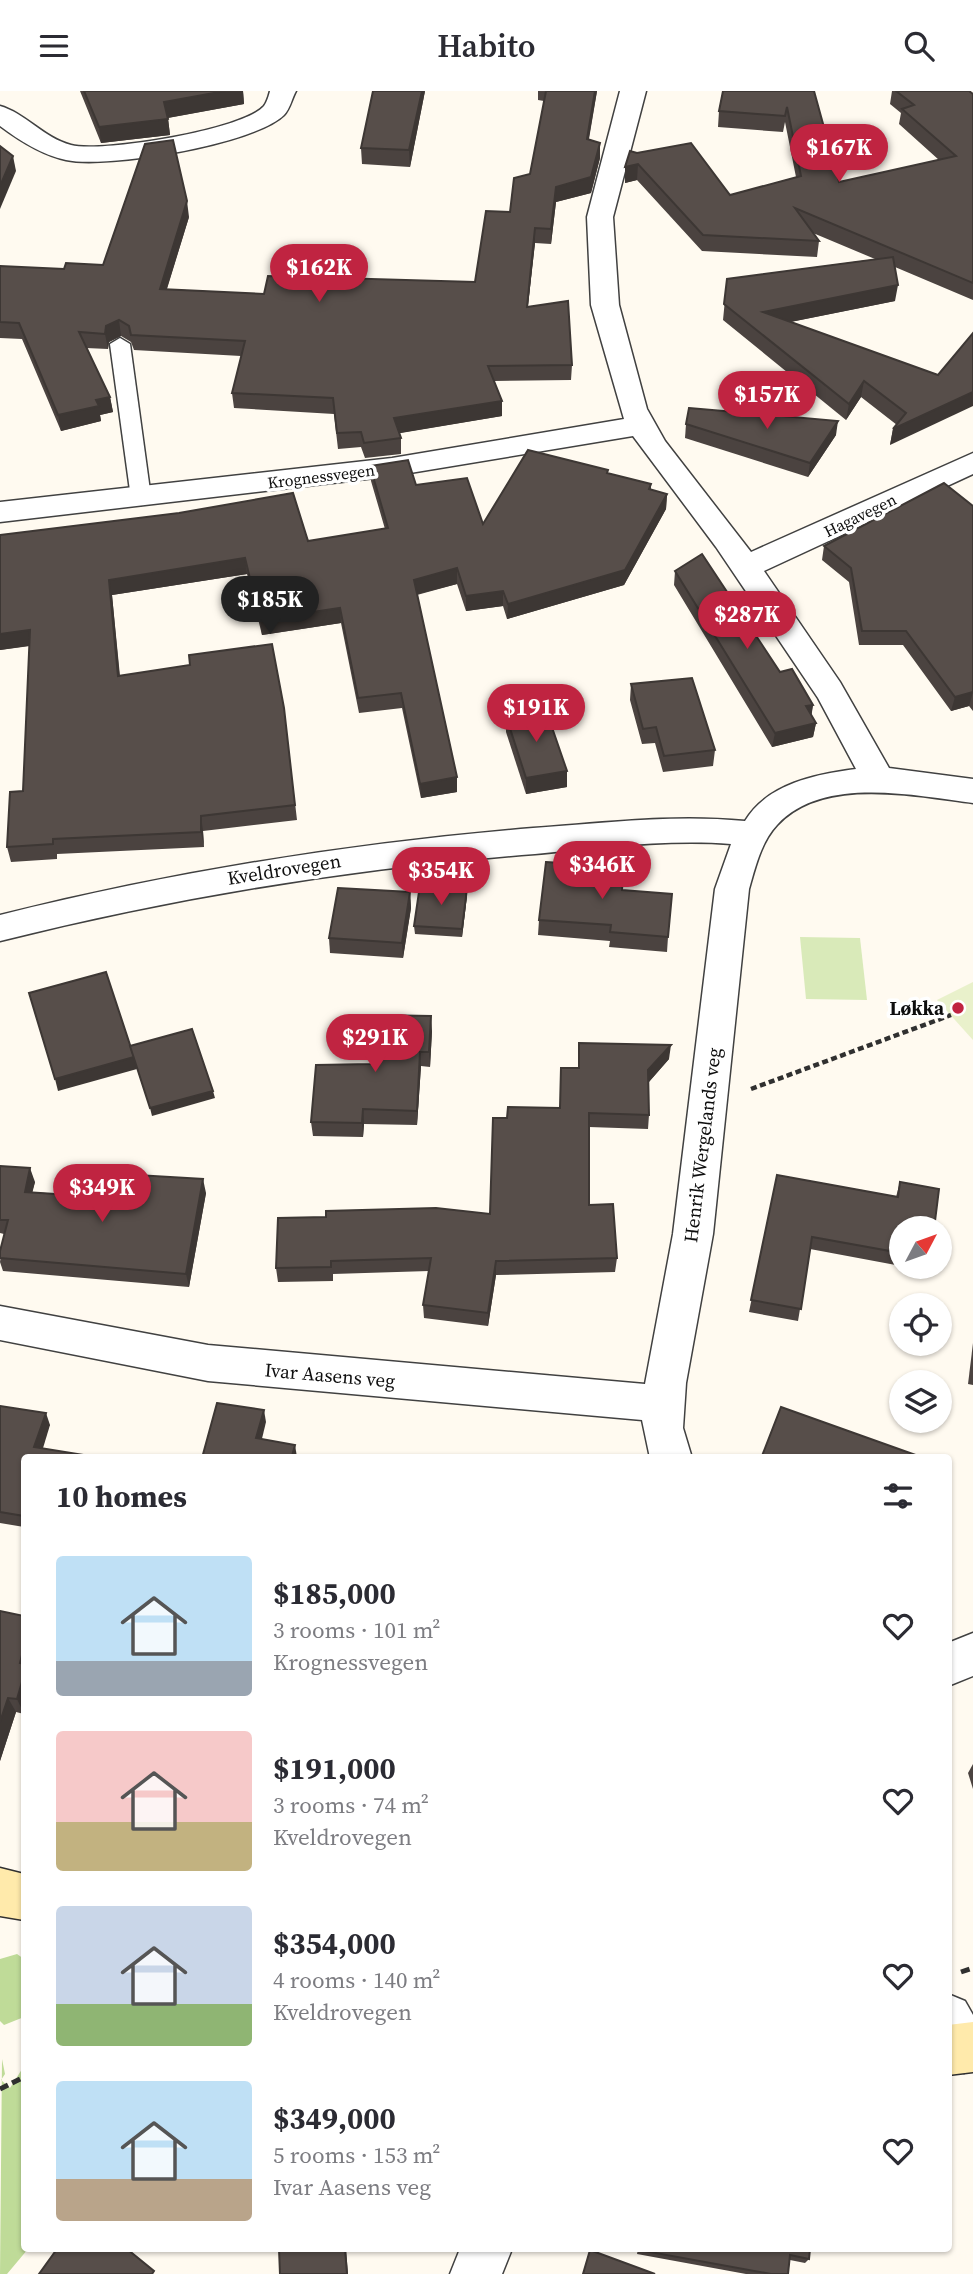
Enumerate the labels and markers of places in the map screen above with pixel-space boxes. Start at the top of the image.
pin: $167K [790,125,888,184]
pin: $162K [270,245,368,304]
pin: $157K [718,371,816,431]
pin: $185K [221,577,319,636]
pin: $287K [698,591,796,651]
pin: $191K [487,685,585,744]
pin: $346K [553,841,651,901]
pin: $354K [392,847,490,907]
place label: Løkka [890,995,945,1021]
marker: Løkka [950,1000,966,1016]
pin: $291K [326,1014,424,1074]
pin: $349K [53,1165,151,1224]

